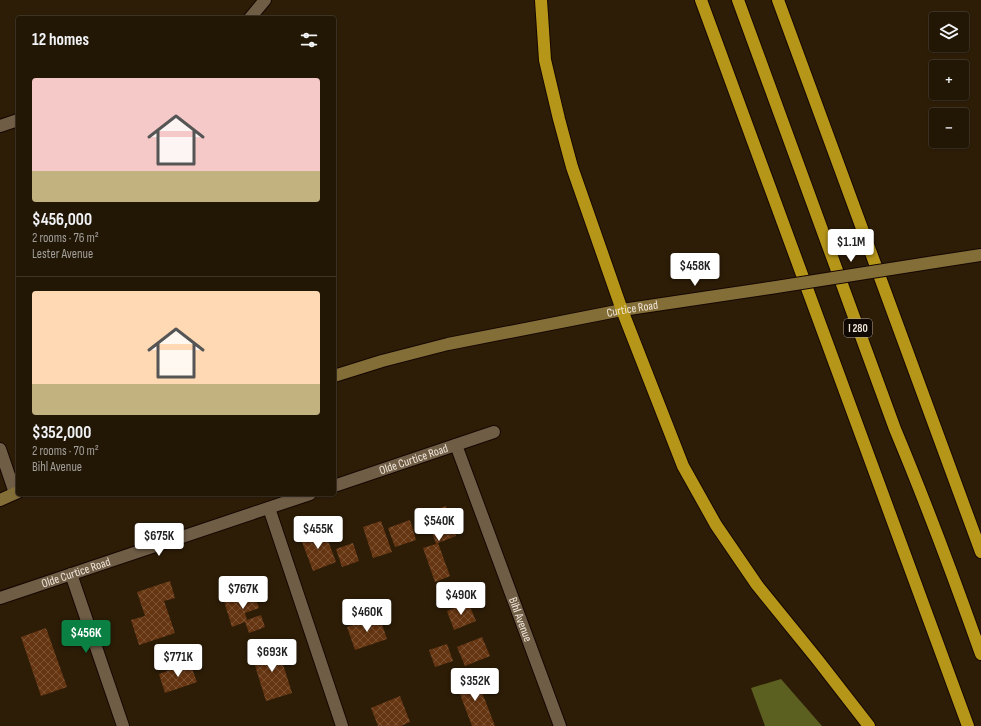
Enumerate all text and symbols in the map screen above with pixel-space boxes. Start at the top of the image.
map controls [929,12,969,148]
button: layers [929,12,969,52]
icon: filters [298,29,320,51]
text: 12 homes [32,30,89,50]
button: + [929,60,969,100]
icon: home [140,104,212,176]
button: − [929,108,969,148]
text: $456,000 [32,210,92,230]
pin: $1.1M [823,229,879,263]
text: 2 rooms · 76 m² [32,230,99,246]
text: $1.1M [837,234,865,250]
text: Lester Avenue [32,246,93,262]
pin: $458K [667,253,723,287]
text: $458K [680,258,711,274]
street label: Curtice Road [605,297,659,320]
icon: home [140,317,212,389]
road number: I 280 [844,319,872,337]
text: $352,000 [32,423,91,443]
street label: Olde Curtice Road [377,441,450,478]
text: 2 rooms · 70 m² [32,443,99,459]
text: Bihl Avenue [32,459,82,475]
pin: $540K [411,508,467,542]
text: $540K [423,513,455,529]
pin: $455K [290,516,346,550]
text: $455K [303,521,333,537]
pin: $675K [131,523,187,557]
text: $675K [144,528,174,544]
street label: Olde Curtice Road [39,554,112,591]
pin: $767K [215,576,271,610]
text: $767K [228,581,258,597]
pin: $490K [433,582,489,616]
text: $490K [445,587,477,603]
street label: Bihl Avenue [505,595,536,644]
pin: $460K [339,599,395,633]
text: $460K [351,604,383,620]
pin: $456K [58,620,114,654]
text: $456K [71,625,101,641]
pin: $693K [244,639,300,673]
pin: $771K [150,644,206,678]
text: $693K [256,644,288,660]
text: $771K [163,649,193,665]
pin: $352K [447,668,503,702]
text: $352K [460,673,490,689]

